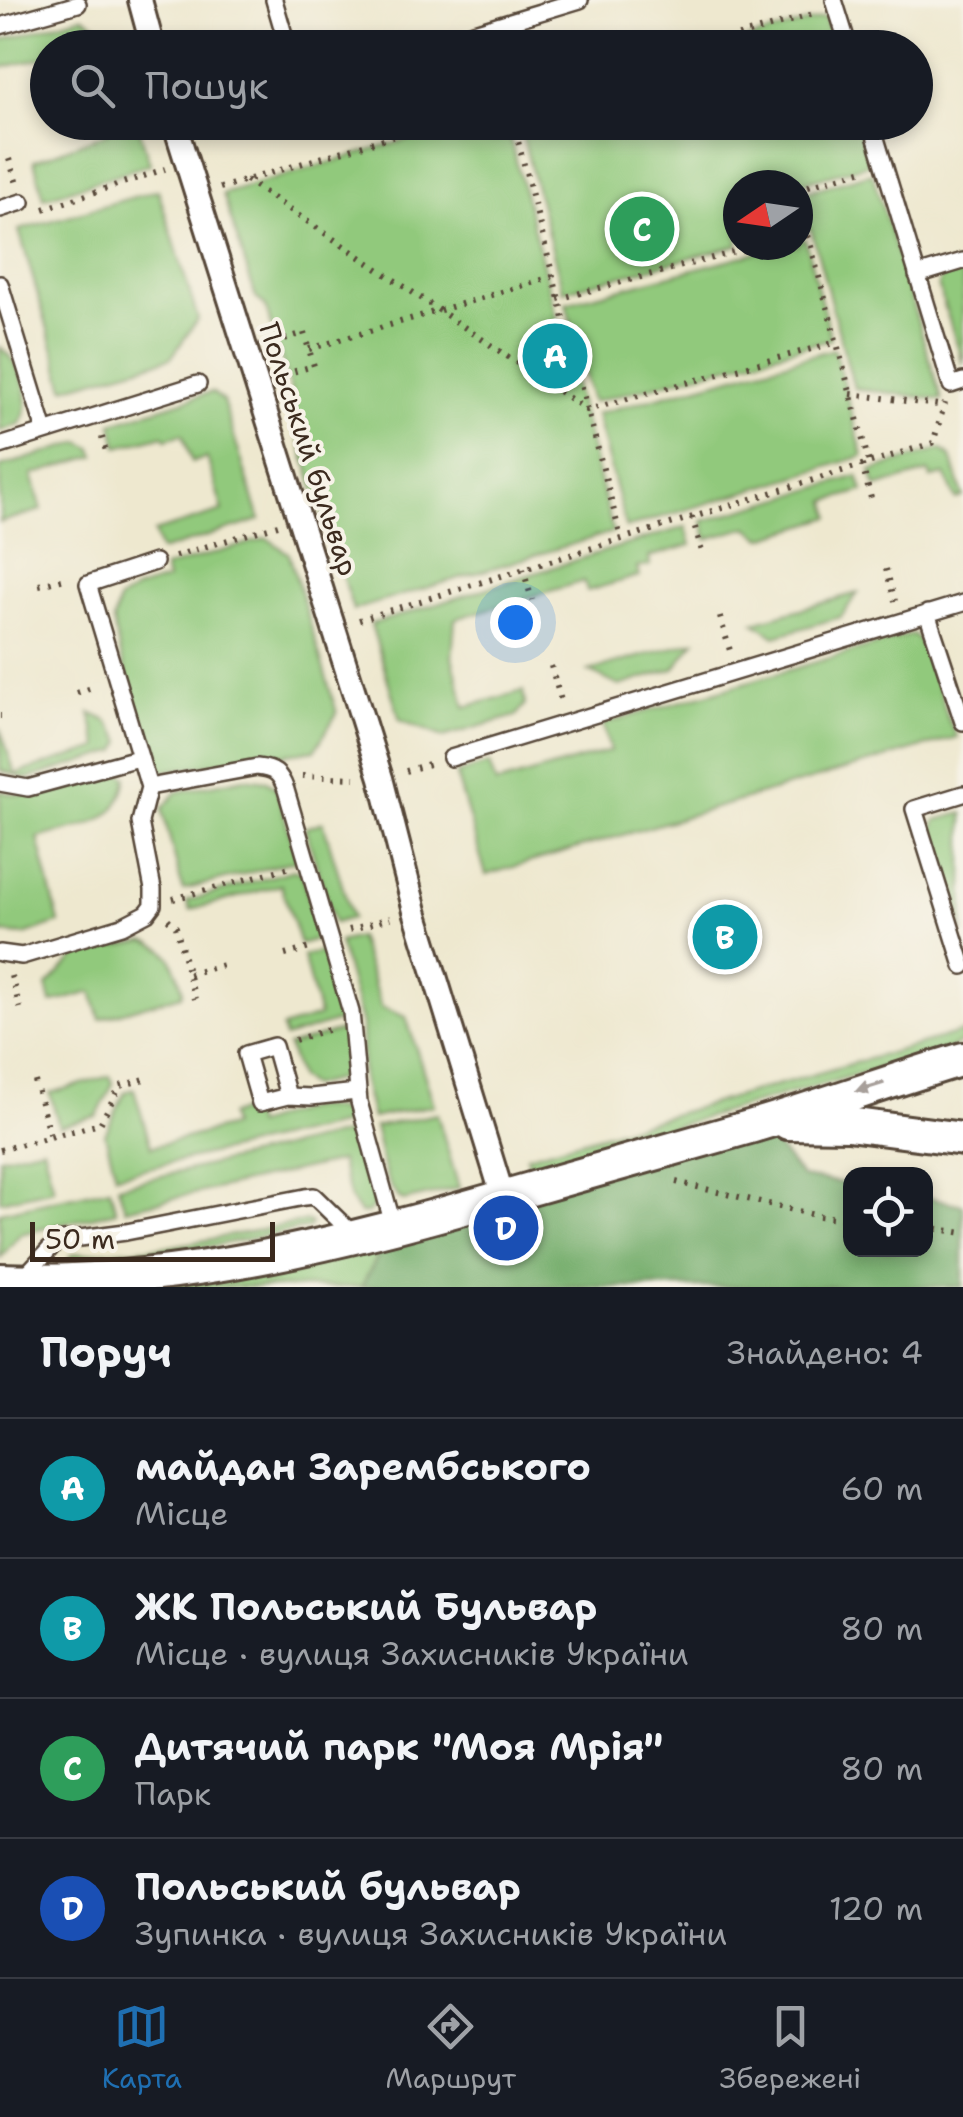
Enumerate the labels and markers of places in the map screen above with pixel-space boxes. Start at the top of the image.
pin: C [610,192,674,266]
pin: A [522,318,588,394]
pin: B [692,900,758,974]
pin: D [474,1190,538,1266]

